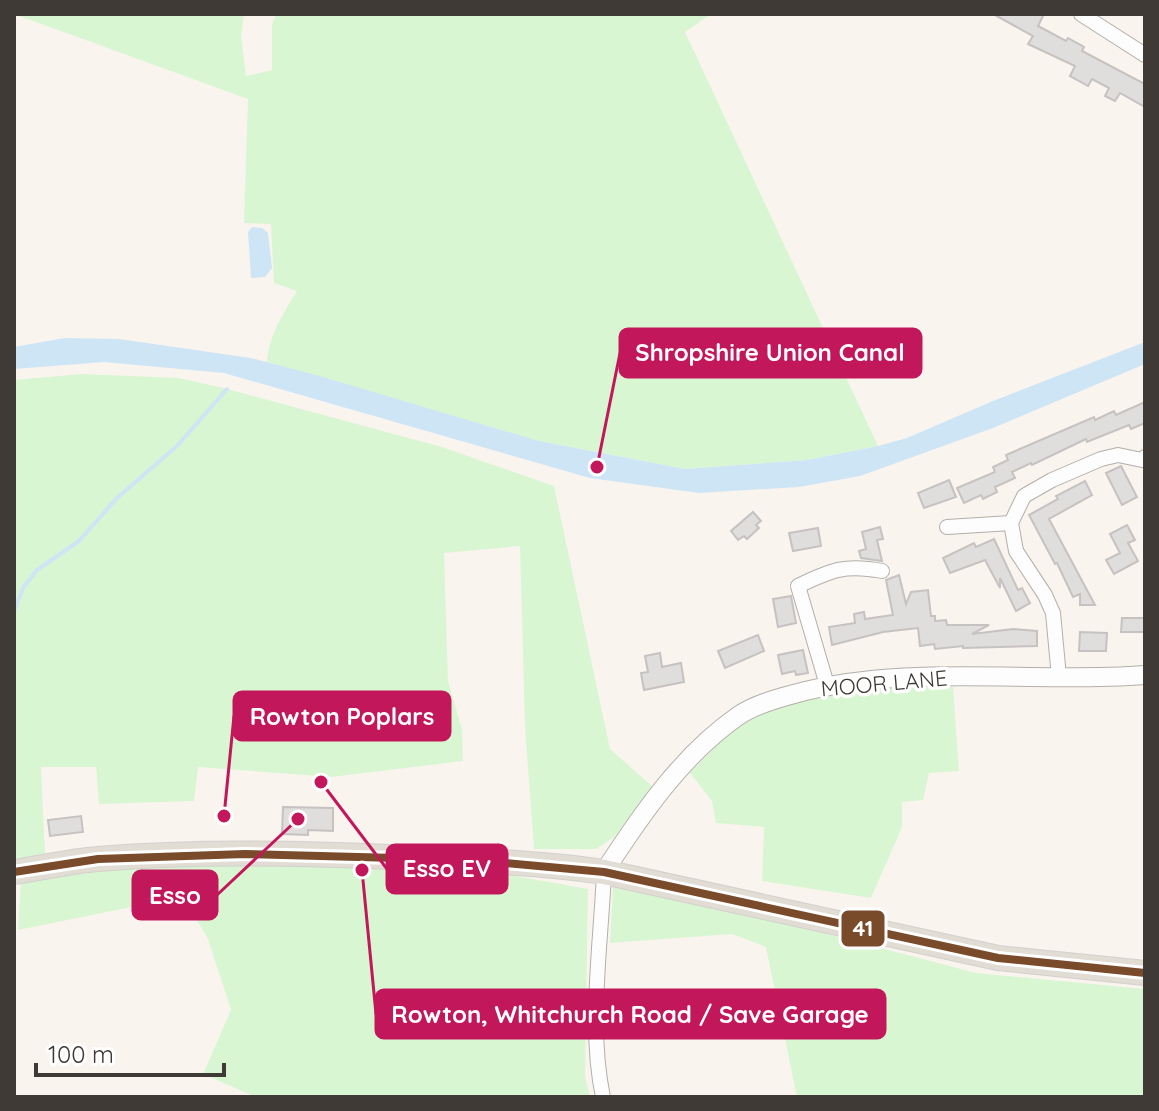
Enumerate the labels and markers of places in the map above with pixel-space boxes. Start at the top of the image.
callout: Shropshire Union Canal [620,329,921,377]
callout: Rowton Poplars [234,692,450,740]
callout: Esso EV [387,845,507,893]
callout: Esso [133,871,217,919]
callout: Rowton, Whitchurch Road / Save Garage [376,990,885,1038]

